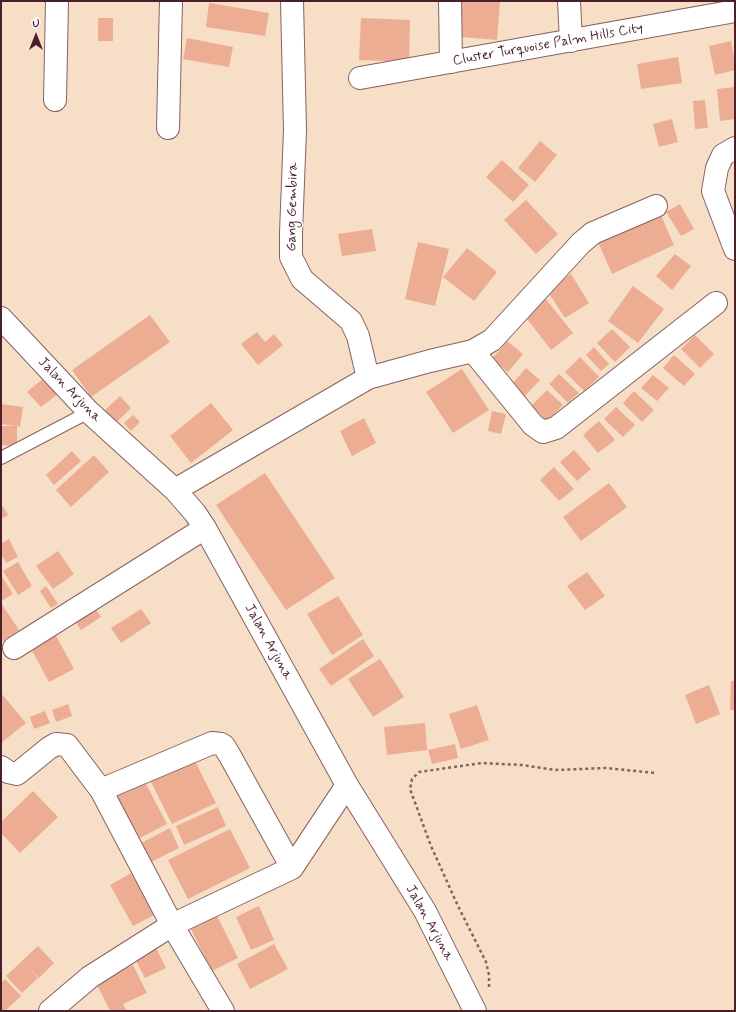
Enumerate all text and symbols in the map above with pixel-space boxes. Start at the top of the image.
north arrow [16,16,56,56]
text: U [32,17,40,31]
street label: Cluster Turquoise Palm Hills City [452,20,644,70]
street label: Gang Gembira [284,162,302,252]
street label: Jalan Arjuna [34,354,104,426]
street label: Jalan Arjuna [240,601,296,683]
street label: Jalan Arjuna [401,882,457,964]

